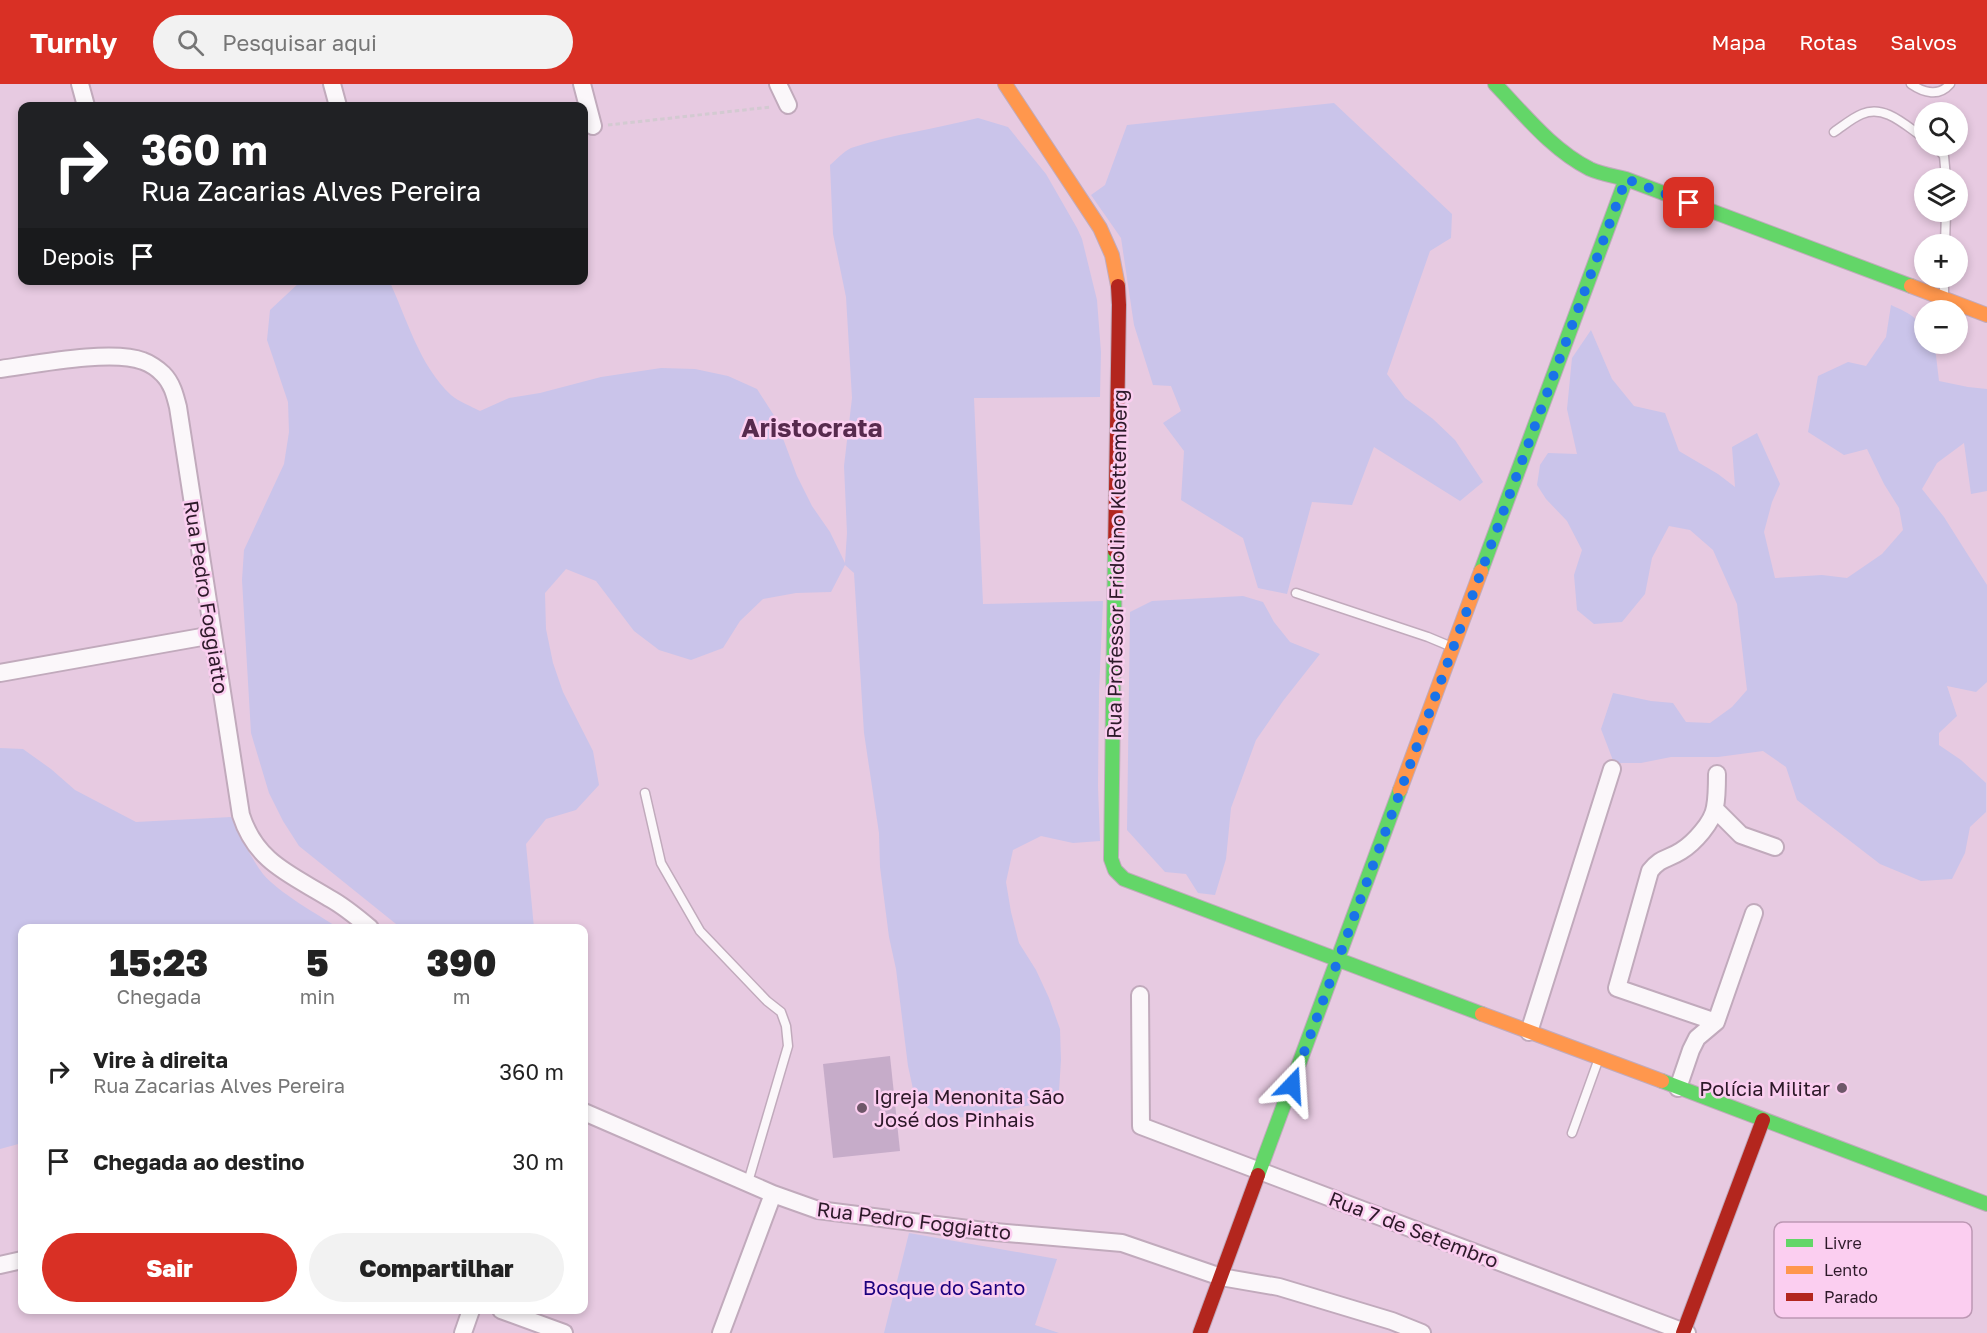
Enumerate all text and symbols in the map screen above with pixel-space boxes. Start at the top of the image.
search box [153,15,573,69]
text: Turnly [30,26,117,59]
icon: search [174,26,207,59]
text: Pesquisar aqui [222,29,377,56]
text: Mapa [1712,29,1766,55]
text: Rotas [1799,29,1857,55]
text: Salvos [1890,29,1957,55]
map controls [1914,102,1968,354]
button: search [1914,102,1968,156]
text: 360 m [141,124,268,174]
icon: right [42,126,120,204]
button: layers [1914,168,1968,222]
text: Rua Zacarias Alves Pereira [141,175,481,207]
pin [1663,177,1714,228]
icon: arrive [1672,186,1705,219]
button: + [1914,234,1968,288]
icon: arrive [126,240,159,273]
text: Depois [42,243,114,270]
button: − [1914,300,1968,354]
street label: Rua Professor Fridolino Klettemberg [1101,389,1131,739]
district label: Aristocrata [741,412,883,443]
street label: Rua Pedro Foggiatto [180,499,234,695]
text: 15:23 [110,941,208,984]
text: 5 [306,941,329,984]
text: 390 [427,941,496,984]
text: Chegada [116,984,201,1008]
text: min [300,984,335,1008]
text: m [453,984,470,1008]
text: Vire à direita [93,1046,228,1073]
position arrow [1260,1053,1324,1117]
icon: right [42,1055,75,1088]
text: 360 m [499,1058,564,1085]
text: Rua Zacarias Alves Pereira [93,1073,345,1097]
place label: Polícia Militar [1699,1076,1830,1100]
marker: Polícia Militar [1835,1081,1849,1095]
place label: Igreja Menonita São José dos Pinhais [874,1084,1065,1131]
marker: Igreja Menonita São José dos Pinhais [855,1101,869,1115]
icon: arrive [42,1145,75,1178]
text: Chegada ao destino [93,1148,305,1175]
text: 30 m [513,1148,564,1175]
street label: Rua 7 de Setembro [1326,1186,1502,1272]
street label: Rua Pedro Foggiatto [815,1196,1013,1244]
legend [1774,1222,1972,1318]
button: Sair [42,1233,297,1302]
button: Compartilhar [309,1233,564,1302]
text: Livre [1824,1233,1862,1253]
text: Lento [1824,1260,1868,1280]
park label: Bosque do Santo [863,1275,1025,1299]
text: Parado [1824,1287,1878,1307]

